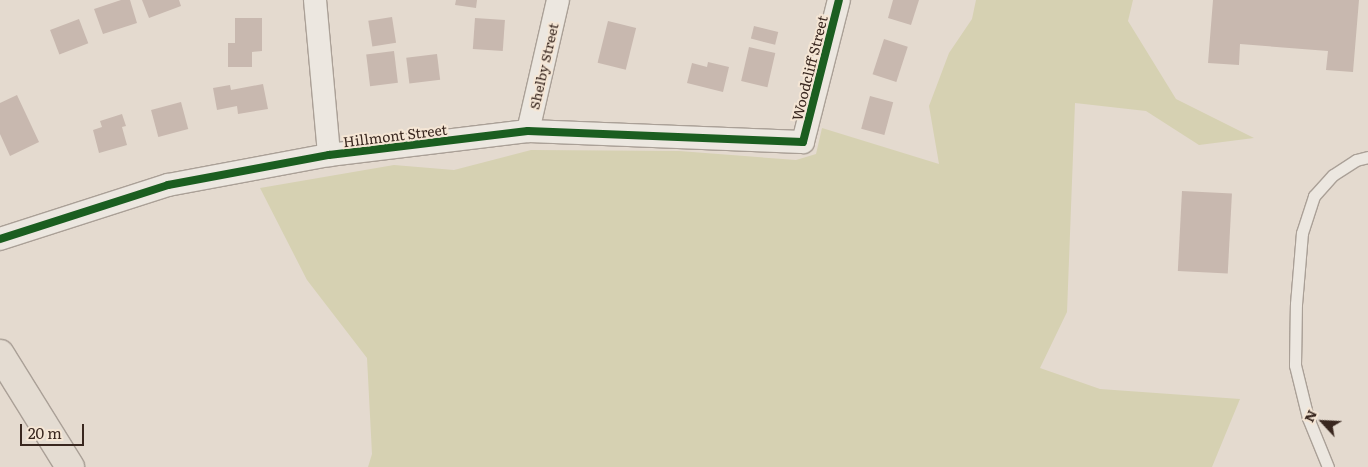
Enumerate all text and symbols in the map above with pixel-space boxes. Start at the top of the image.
street label: Woodcliff Street [788,14,830,122]
street label: Shelby Street [525,21,561,111]
street label: Hillmont Street [342,120,448,150]
north arrow [1298,397,1348,447]
text: N [1298,406,1321,425]
scale bar [22,414,86,446]
text: 20 m [28,421,62,444]

